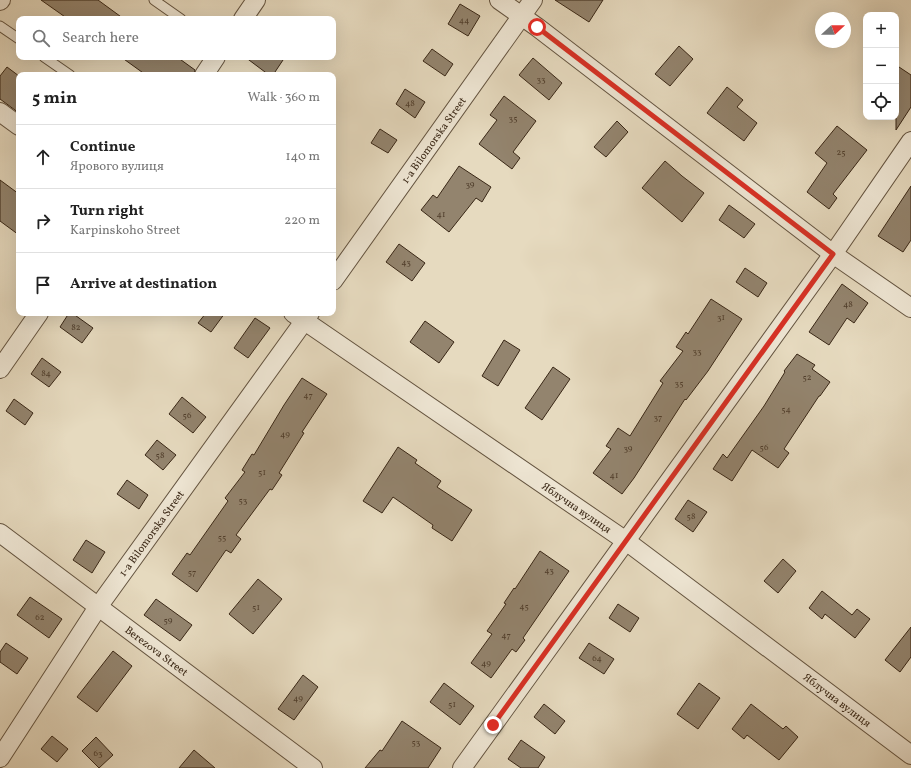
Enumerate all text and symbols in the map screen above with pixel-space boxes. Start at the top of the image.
north arrow [815,12,851,48]
map controls [863,12,899,120]
button: + [863,12,899,48]
house number: 44 [459,14,469,27]
search box [16,16,336,60]
route start [528,18,546,36]
icon: search [30,27,52,49]
text: Search here [62,28,139,49]
button: − [863,48,899,84]
house number: 33 [536,73,546,86]
button: locate [863,84,899,120]
text: 5 min [32,87,77,110]
text: Walk · 360 m [248,89,320,107]
street label: 1-a Bilomorska Street [399,94,471,187]
house number: 48 [405,97,415,110]
house number: 35 [509,112,517,125]
text: Continue [70,137,135,158]
icon: ahead [32,146,54,168]
house number: 25 [836,146,846,159]
text: 140 m [286,148,320,166]
text: Ярового вулиця [70,158,164,176]
house number: 39 [465,178,475,191]
text: Turn right [70,201,144,222]
house number: 41 [437,208,445,221]
icon: right [32,210,54,232]
text: 220 m [284,212,320,230]
text: Karpinskoho Street [70,222,180,240]
house number: 43 [401,256,411,269]
icon: arrive [32,274,54,296]
text: Arrive at destination [70,274,217,295]
house number: 48 [843,298,853,311]
house number: 31 [717,311,725,324]
house number: 82 [71,321,81,334]
house number: 33 [692,345,702,358]
house number: 84 [41,367,51,380]
house number: 52 [802,371,812,384]
house number: 35 [675,377,683,390]
house number: 47 [303,389,313,402]
house number: 54 [781,403,791,416]
house number: 56 [183,409,192,422]
house number: 37 [654,411,662,424]
house number: 49 [280,428,290,441]
house number: 56 [760,441,769,454]
house number: 39 [623,442,633,455]
house number: 58 [156,449,165,462]
house number: 51 [258,466,266,479]
house number: 41 [610,469,618,482]
street label: Яблучна вулиця [538,479,614,538]
street label: 1-a Bilomorska Street [116,488,189,580]
house number: 53 [239,494,248,507]
house number: 58 [687,510,696,523]
house number: 55 [218,531,226,544]
house number: 43 [544,564,554,577]
house number: 57 [188,566,196,579]
house number: 45 [519,600,529,613]
house number: 51 [252,601,260,614]
house number: 62 [35,611,45,624]
house number: 59 [164,614,173,627]
street label: Berezova Street [121,623,191,681]
house number: 47 [501,629,511,642]
house number: 64 [592,652,602,665]
house number: 49 [481,657,491,670]
street label: Яблучна вулиця [800,671,874,732]
house number: 49 [293,692,303,705]
house number: 51 [448,698,456,711]
route end [484,716,502,734]
house number: 53 [412,736,421,749]
house number: 63 [93,747,103,760]

